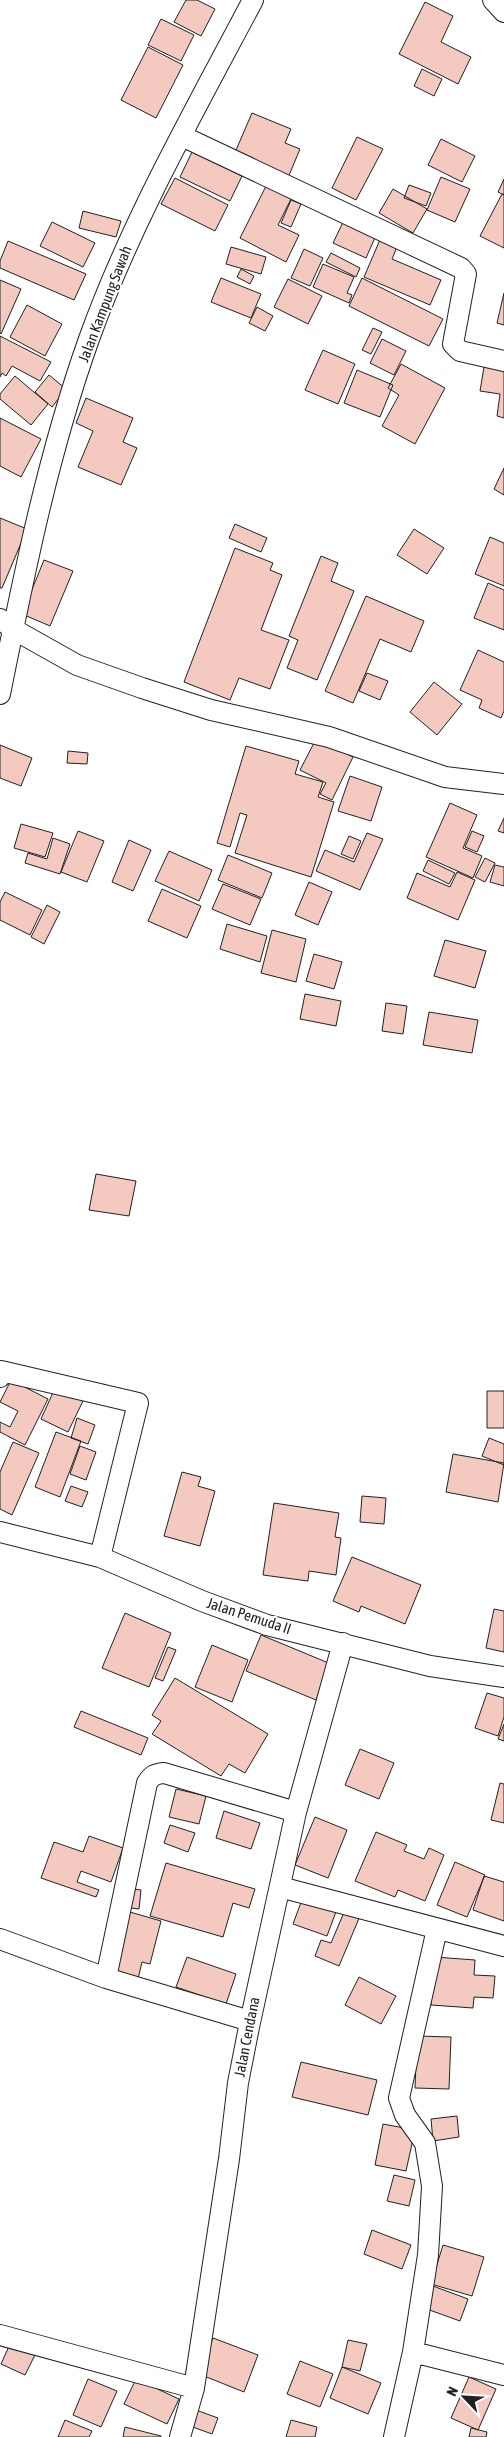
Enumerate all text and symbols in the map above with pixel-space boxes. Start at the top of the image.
street label: Jalan Kampung Sawah [74,243,135,364]
street label: Jalan Pemuda II [205,1594,294,1637]
street label: Jalan Cendana [230,1995,263,2078]
north arrow [439,2372,489,2422]
text: N [443,2384,461,2399]

